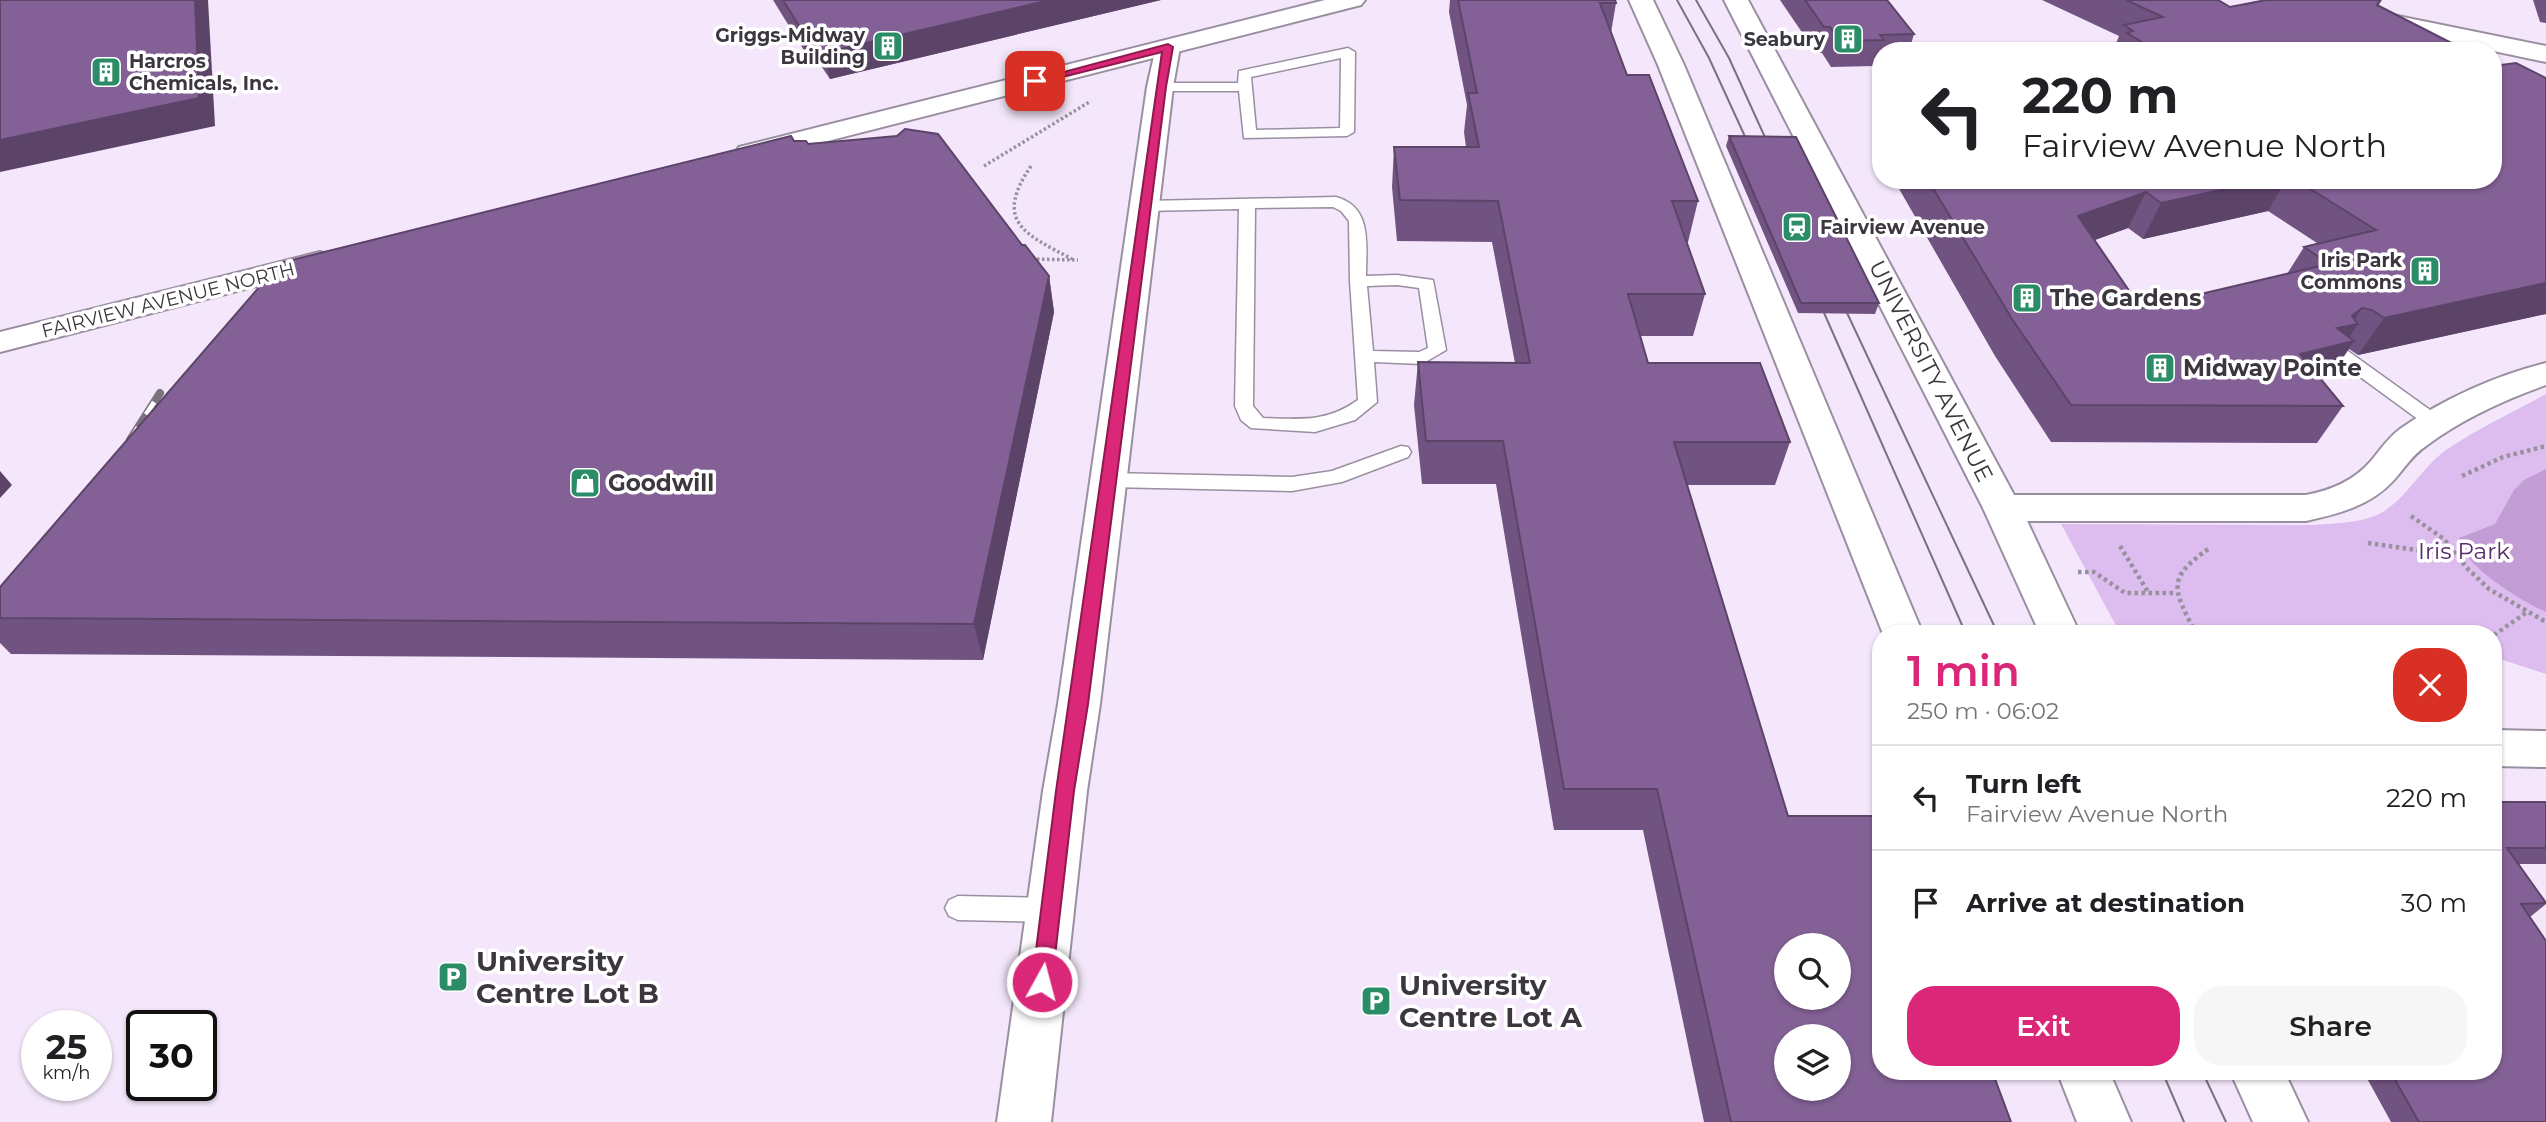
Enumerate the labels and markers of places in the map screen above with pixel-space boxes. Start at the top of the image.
building icon: Seabury [1831,22,1865,56]
place label: Griggs-Midway Building [715,24,866,69]
place label: Seabury [1744,28,1826,51]
building icon: Griggs-Midway Building [871,29,905,63]
place label: Harcros Chemicals, Inc. [129,50,279,95]
pin [1005,51,1065,111]
building icon: Harcros Chemicals, Inc. [89,55,123,89]
station icon: Fairview Avenue [1780,210,1814,244]
place label: Fairview Avenue [1820,216,1985,239]
place label: Iris Park Commons [2301,249,2403,294]
building icon: Iris Park Commons [2408,254,2442,288]
building icon: The Gardens [2010,281,2044,315]
place label: The Gardens [2050,284,2201,312]
building icon: Midway Pointe [2143,351,2177,385]
place label: Midway Pointe [2183,354,2362,382]
shop icon: Goodwill [568,466,602,500]
place label: Goodwill [608,469,714,497]
place label: University Centre Lot B [476,944,659,1010]
parking icon: University Centre Lot B [436,960,470,994]
place label: University Centre Lot A [1399,968,1583,1034]
parking icon: University Centre Lot A [1359,984,1393,1018]

